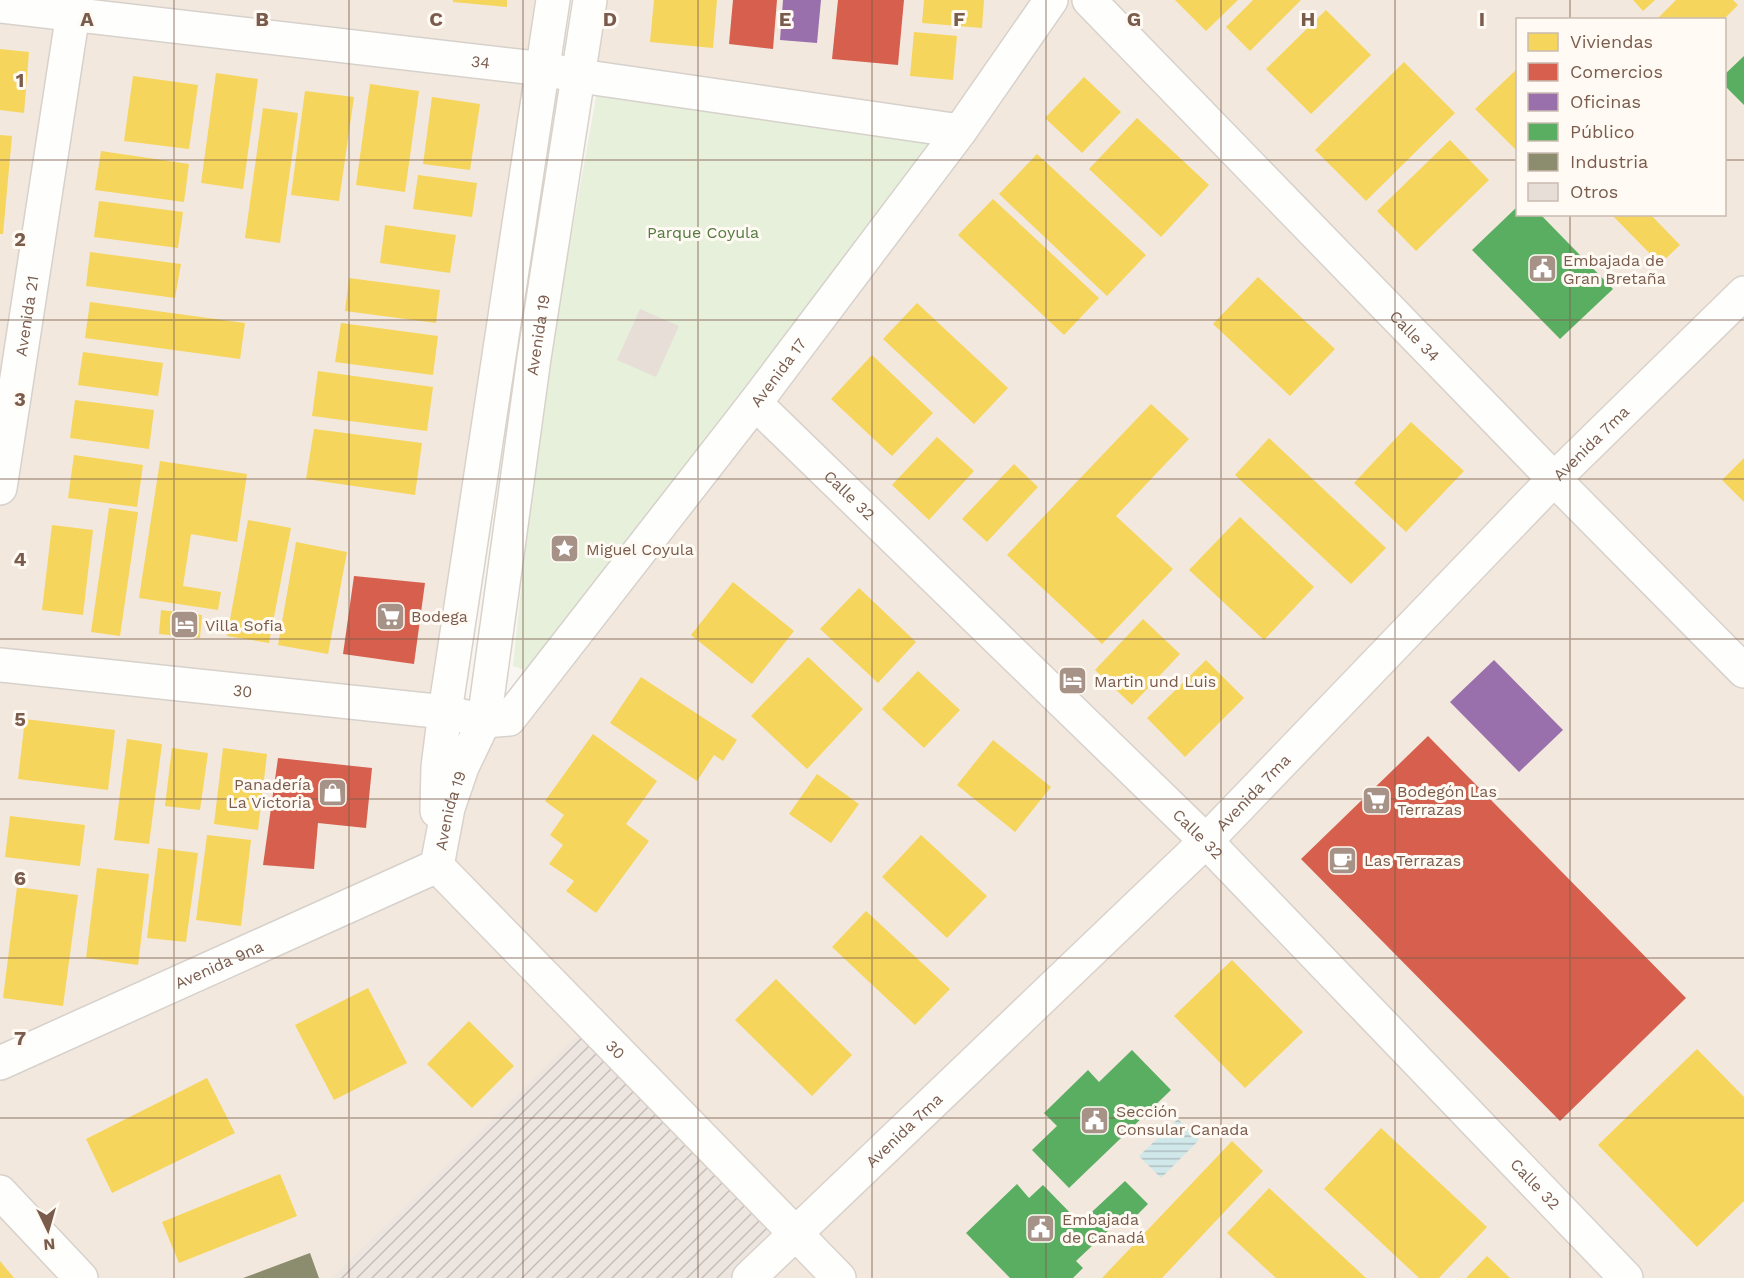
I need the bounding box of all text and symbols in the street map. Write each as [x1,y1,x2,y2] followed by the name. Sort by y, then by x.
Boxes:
[80,7,94,31] text: A
[255,7,269,31] text: B
[429,7,443,31] text: C
[603,7,617,31] text: D
[779,7,791,31] text: E
[953,7,965,31] text: F
[1127,7,1141,31] text: G
[1301,7,1315,31] text: H
[1479,7,1485,31] text: I
[1516,18,1726,216] legend
[1570,31,1653,52] text: Viviendas
[470,51,492,72] street label: 34
[1570,61,1663,82] text: Comercios
[16,68,24,92] text: 1
[1570,91,1641,112] text: Oficinas
[1570,121,1635,142] text: Público
[1570,151,1648,172] text: Industria
[1570,181,1618,202] text: Otros
[647,223,759,242] park label: Parque Coyula
[14,227,26,251] text: 2
[1563,251,1666,288] place label: Embajada de Gran Bretaña
[1526,253,1558,285] public building icon: Embajada de Gran Bretaña
[11,274,42,358] street label: Avenida 21
[522,293,553,377] street label: Avenida 19
[1386,306,1444,365] street label: Calle 34
[746,334,810,410] street label: Avenida 17
[14,387,26,411] text: 3
[1549,402,1633,484] street label: Avenida 7ma
[820,466,879,524] street label: Calle 32
[549,533,581,565] place icon: Miguel Coyula
[586,540,694,559] place label: Miguel Coyula
[14,547,27,571] text: 4
[374,600,406,632] supermarket icon: Bodega
[411,607,468,626] place label: Bodega
[168,609,200,641] hotel icon: Villa Sofia
[205,616,283,635] place label: Villa Sofia
[1057,665,1089,697] hotel icon: Martin und Luis
[1094,672,1216,691] place label: Martin und Luis
[232,680,253,701] street label: 30
[14,707,26,731] text: 5
[1212,750,1294,834] street label: Avenida 7ma
[431,768,470,852] street label: Avenida 19
[228,775,311,812] place label: Panadería La Victoria
[316,777,348,809] shop icon: Panadería La Victoria
[1397,782,1497,819] place label: Bodegón Las Terrazas
[1360,784,1392,816] supermarket icon: Bodegón Las Terrazas
[1169,805,1227,863] street label: Calle 32
[1327,844,1359,876] cafe icon: Las Terrazas
[1364,851,1461,870] place label: Las Terrazas
[14,866,26,890] text: 6
[172,936,266,993] street label: Avenida 9na
[14,1026,26,1050] text: 7
[602,1036,629,1063] street label: 30
[861,1089,946,1171] street label: Avenida 7ma
[1116,1102,1248,1139] place label: Sección Consular Canada
[1079,1104,1111,1136] public building icon: Sección Consular Canada
[1507,1154,1564,1213] street label: Calle 32
[18,1200,78,1260] north arrow
[1062,1210,1145,1247] place label: Embajada de Canadá
[1025,1212,1057,1244] public building icon: Embajada de Canadá
[43,1234,56,1254] text: N

